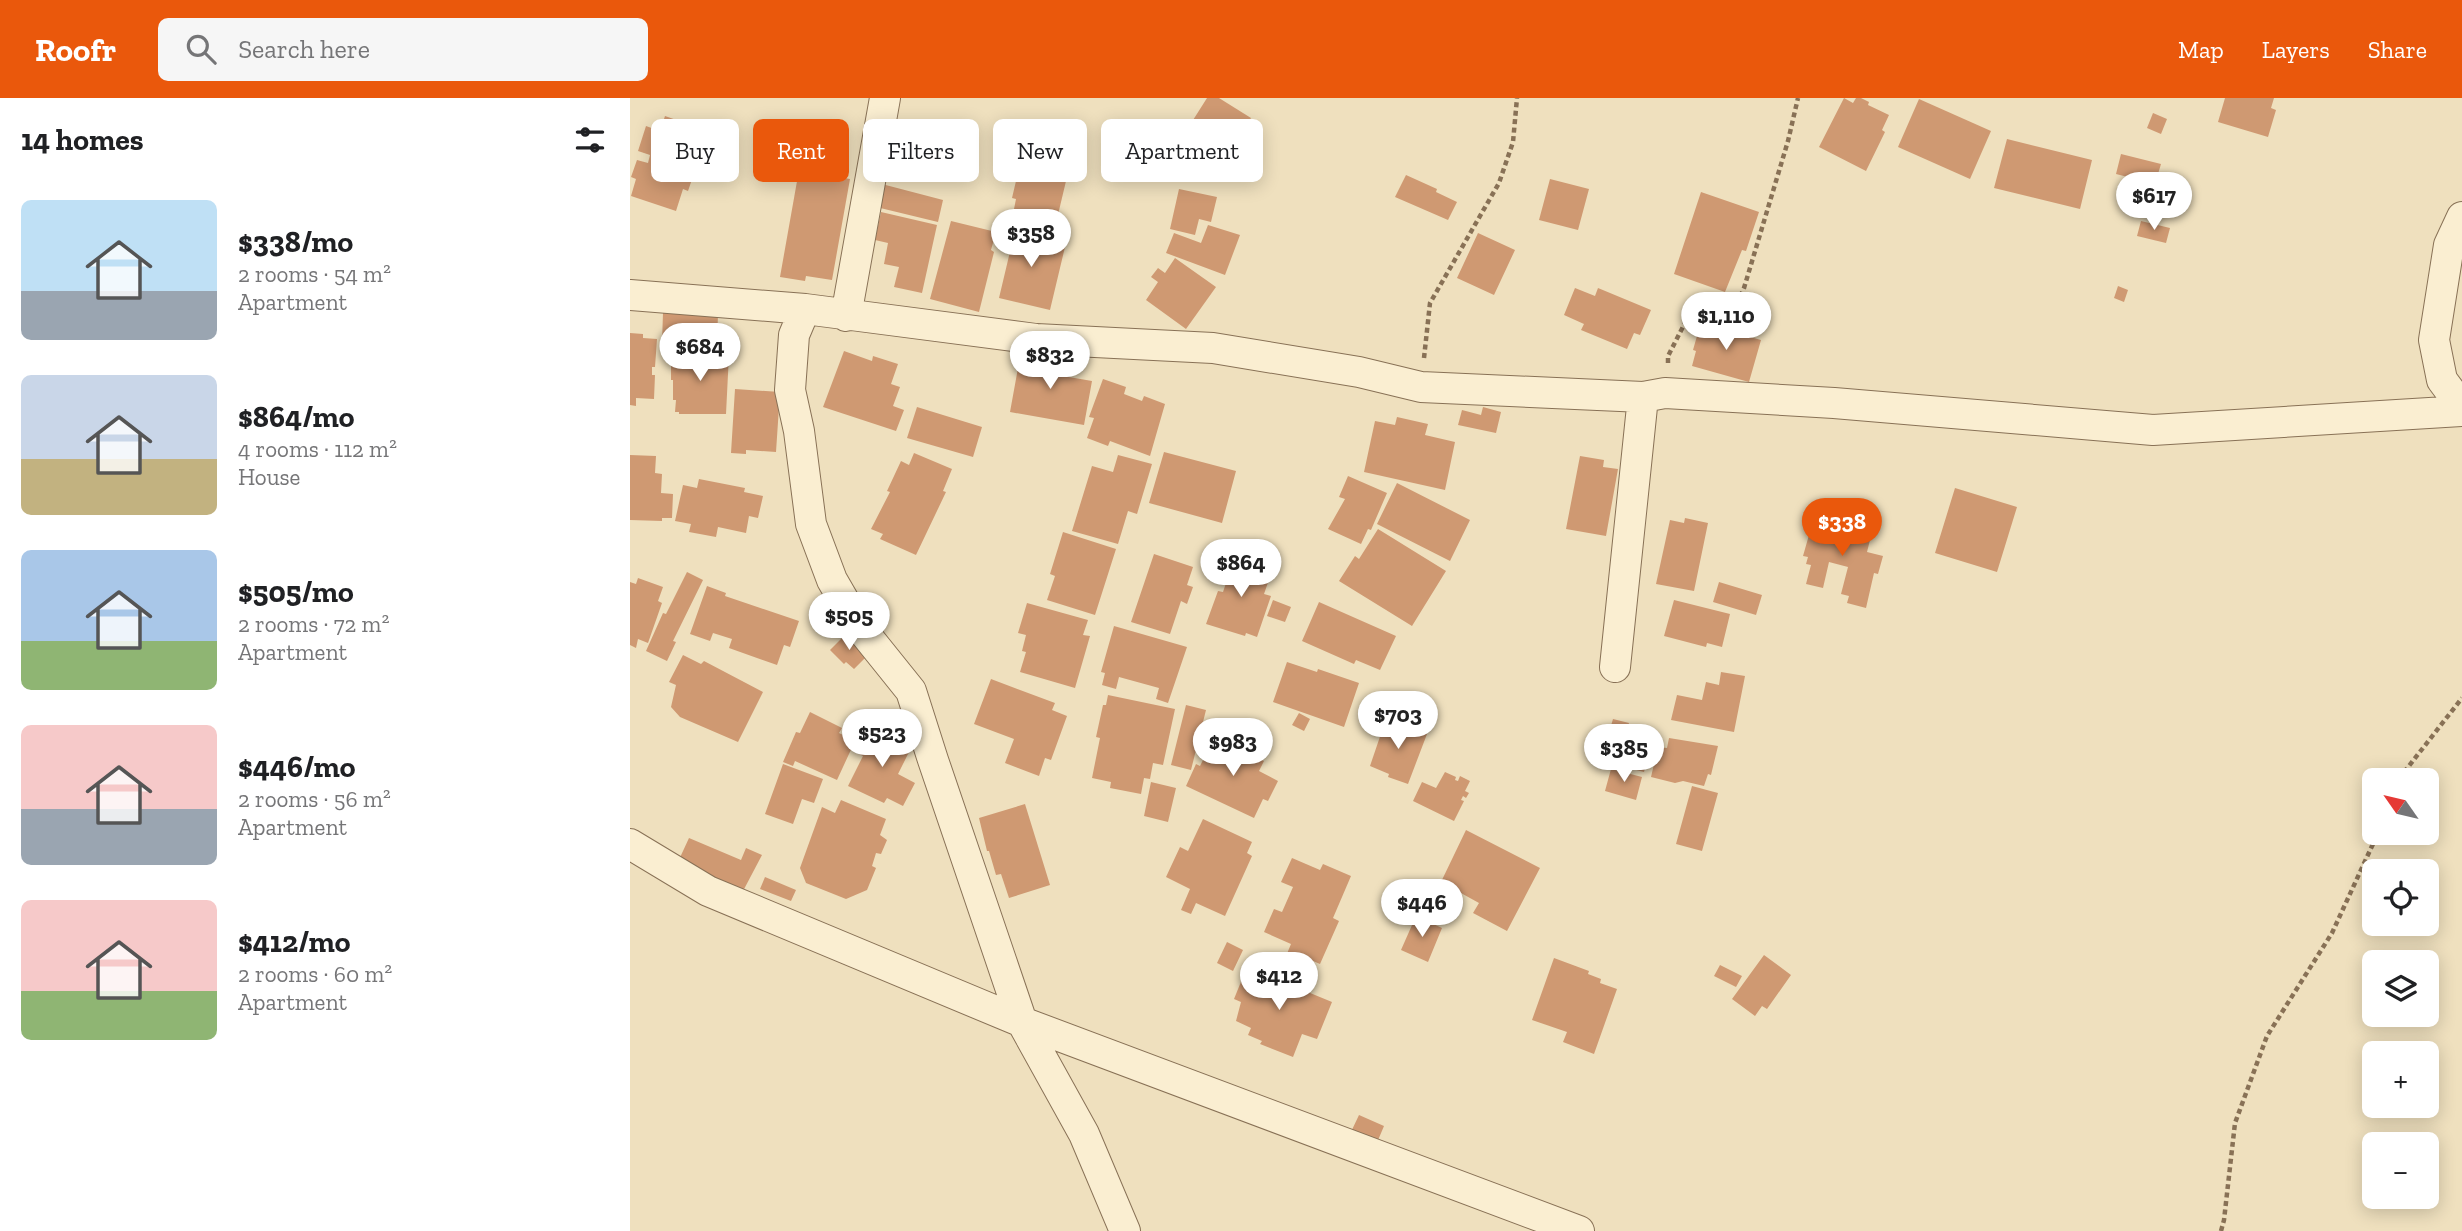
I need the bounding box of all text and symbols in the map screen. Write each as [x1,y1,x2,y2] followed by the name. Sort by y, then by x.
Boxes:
[158,18,648,81] search box
[35,30,116,69] text: Roofr
[182,30,220,68] icon: search
[238,33,370,65] text: Search here
[2178,35,2224,64] text: Map
[2262,35,2330,64] text: Layers
[2368,35,2427,64] text: Share
[651,119,739,182] chip: Buy
[753,119,849,182] chip: Rent
[863,119,979,182] chip: Filters
[993,119,1087,182] chip: New
[1101,119,1263,182] chip: Apartment
[571,121,609,159] icon: filters
[21,122,144,158] text: 14 homes
[2113,172,2195,232] pin: $617
[2132,181,2176,209] text: $617
[990,209,1072,269] pin: $358
[1007,218,1055,246] text: $358
[238,224,353,260] text: $338/mo
[77,228,161,312] icon: home
[238,260,391,288] text: 2 rooms · 54 m²
[238,288,347,316] text: Apartment
[1669,292,1783,352] pin: $1,110
[1697,301,1755,329] text: $1,110
[659,324,741,383] pin: $684
[1009,331,1091,391] pin: $832
[675,332,725,360] text: $684
[1026,340,1074,368] text: $832
[238,399,355,435] text: $864/mo
[77,403,161,487] icon: home
[238,435,397,463] text: 4 rooms · 112 m²
[238,463,300,491] text: House
[1801,498,1883,558] pin: $338
[1818,507,1866,535] text: $338
[1200,540,1282,599] pin: $864
[1216,548,1266,576] text: $864
[238,574,354,610] text: $505/mo
[77,578,161,662] icon: home
[808,592,890,652] pin: $505
[825,601,873,629] text: $505
[238,610,389,638] text: 2 rooms · 72 m²
[238,638,347,666] text: Apartment
[1357,692,1439,751] pin: $703
[1374,700,1422,728] text: $703
[841,710,923,769] pin: $523
[858,718,906,746] text: $523
[1192,718,1274,778] pin: $983
[1583,724,1665,784] pin: $385
[1209,727,1257,755] text: $983
[1600,733,1648,761] text: $385
[238,749,355,785] text: $446/mo
[77,753,161,837] icon: home
[2362,768,2440,845] north arrow
[2362,768,2439,1209] map controls
[238,785,391,813] text: 2 rooms · 56 m²
[238,813,347,841] text: Apartment
[2362,859,2439,936] button: locate
[1381,880,1463,939] pin: $446
[1397,888,1447,916] text: $446
[238,924,350,960] text: $412/mo
[77,928,161,1012] icon: home
[2362,950,2439,1027] button: layers
[1238,953,1320,1012] pin: $412
[238,960,392,988] text: 2 rooms · 60 m²
[1256,961,1302,989] text: $412
[238,988,347,1016] text: Apartment
[2362,1041,2439,1118] button: +
[2362,1132,2439,1209] button: −

